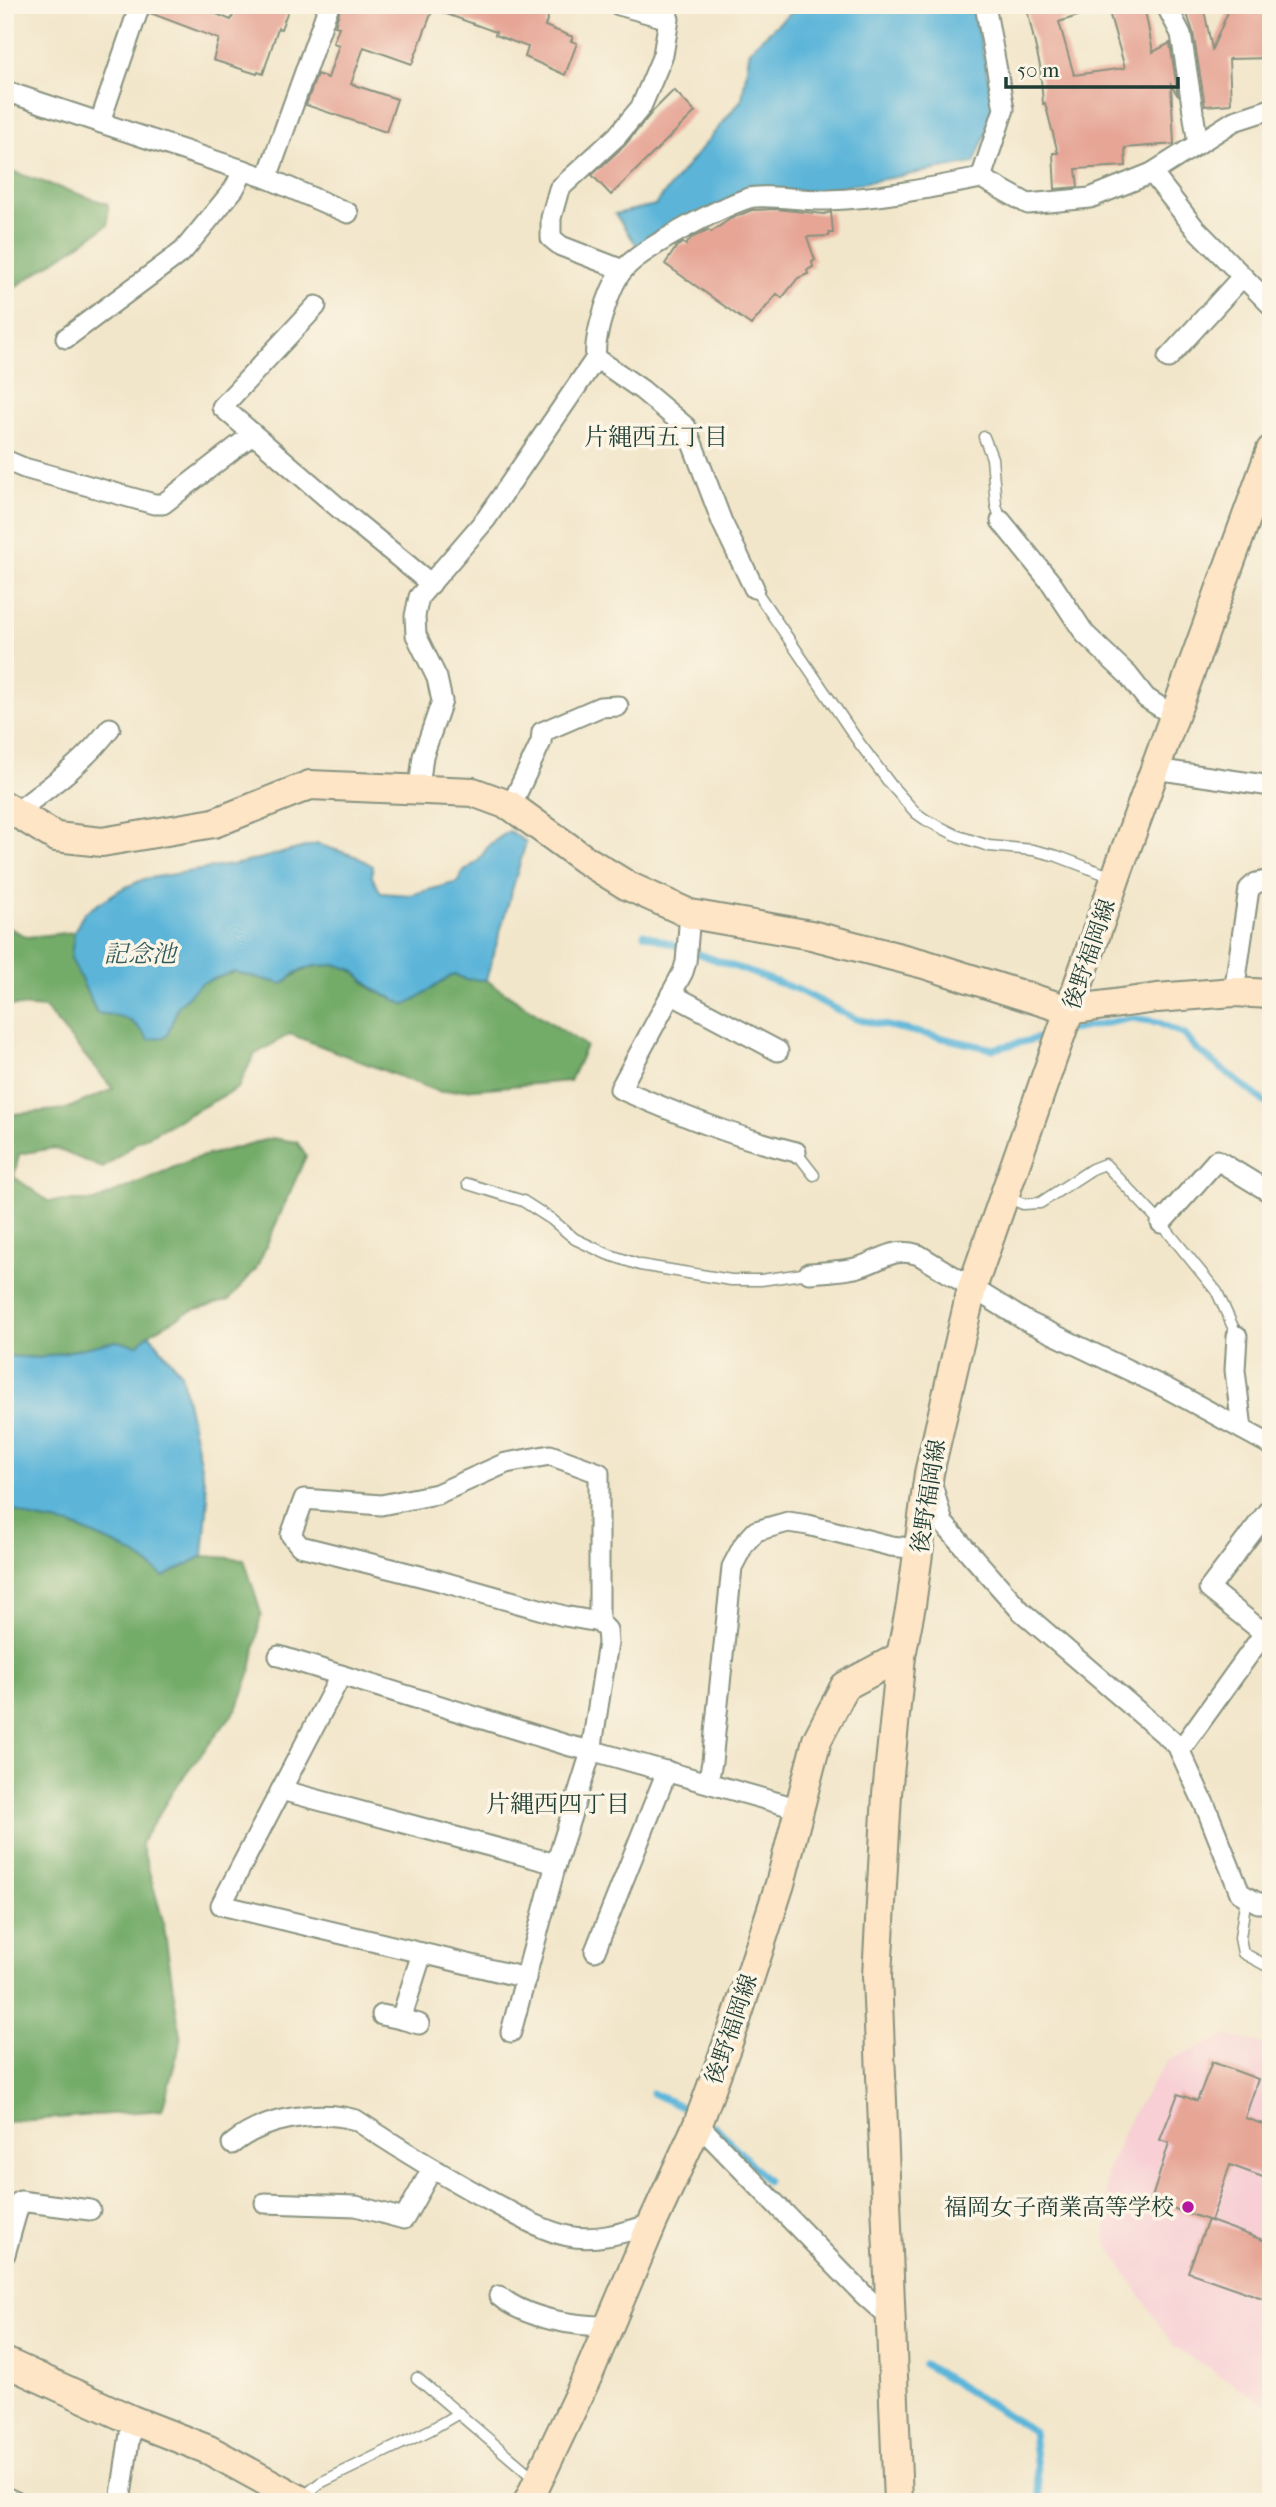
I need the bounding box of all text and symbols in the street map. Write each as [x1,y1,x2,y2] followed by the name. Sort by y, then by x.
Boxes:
[1006,46,1178,90] scale bar
[1017,58,1060,82] text: 50 m
[584,423,728,451] district label: 片縄西五丁目
[1058,895,1121,1013] street label: 後野福岡線
[104,940,179,968] water label: 記念池
[906,1437,951,1555] street label: 後野福岡線
[486,1790,630,1818] district label: 片縄西四丁目
[700,1970,763,2088] street label: 後野福岡線
[944,2194,1174,2221] place label: 福岡女子商業高等学校
[1180,2199,1196,2215] marker: 福岡女子商業高等学校

